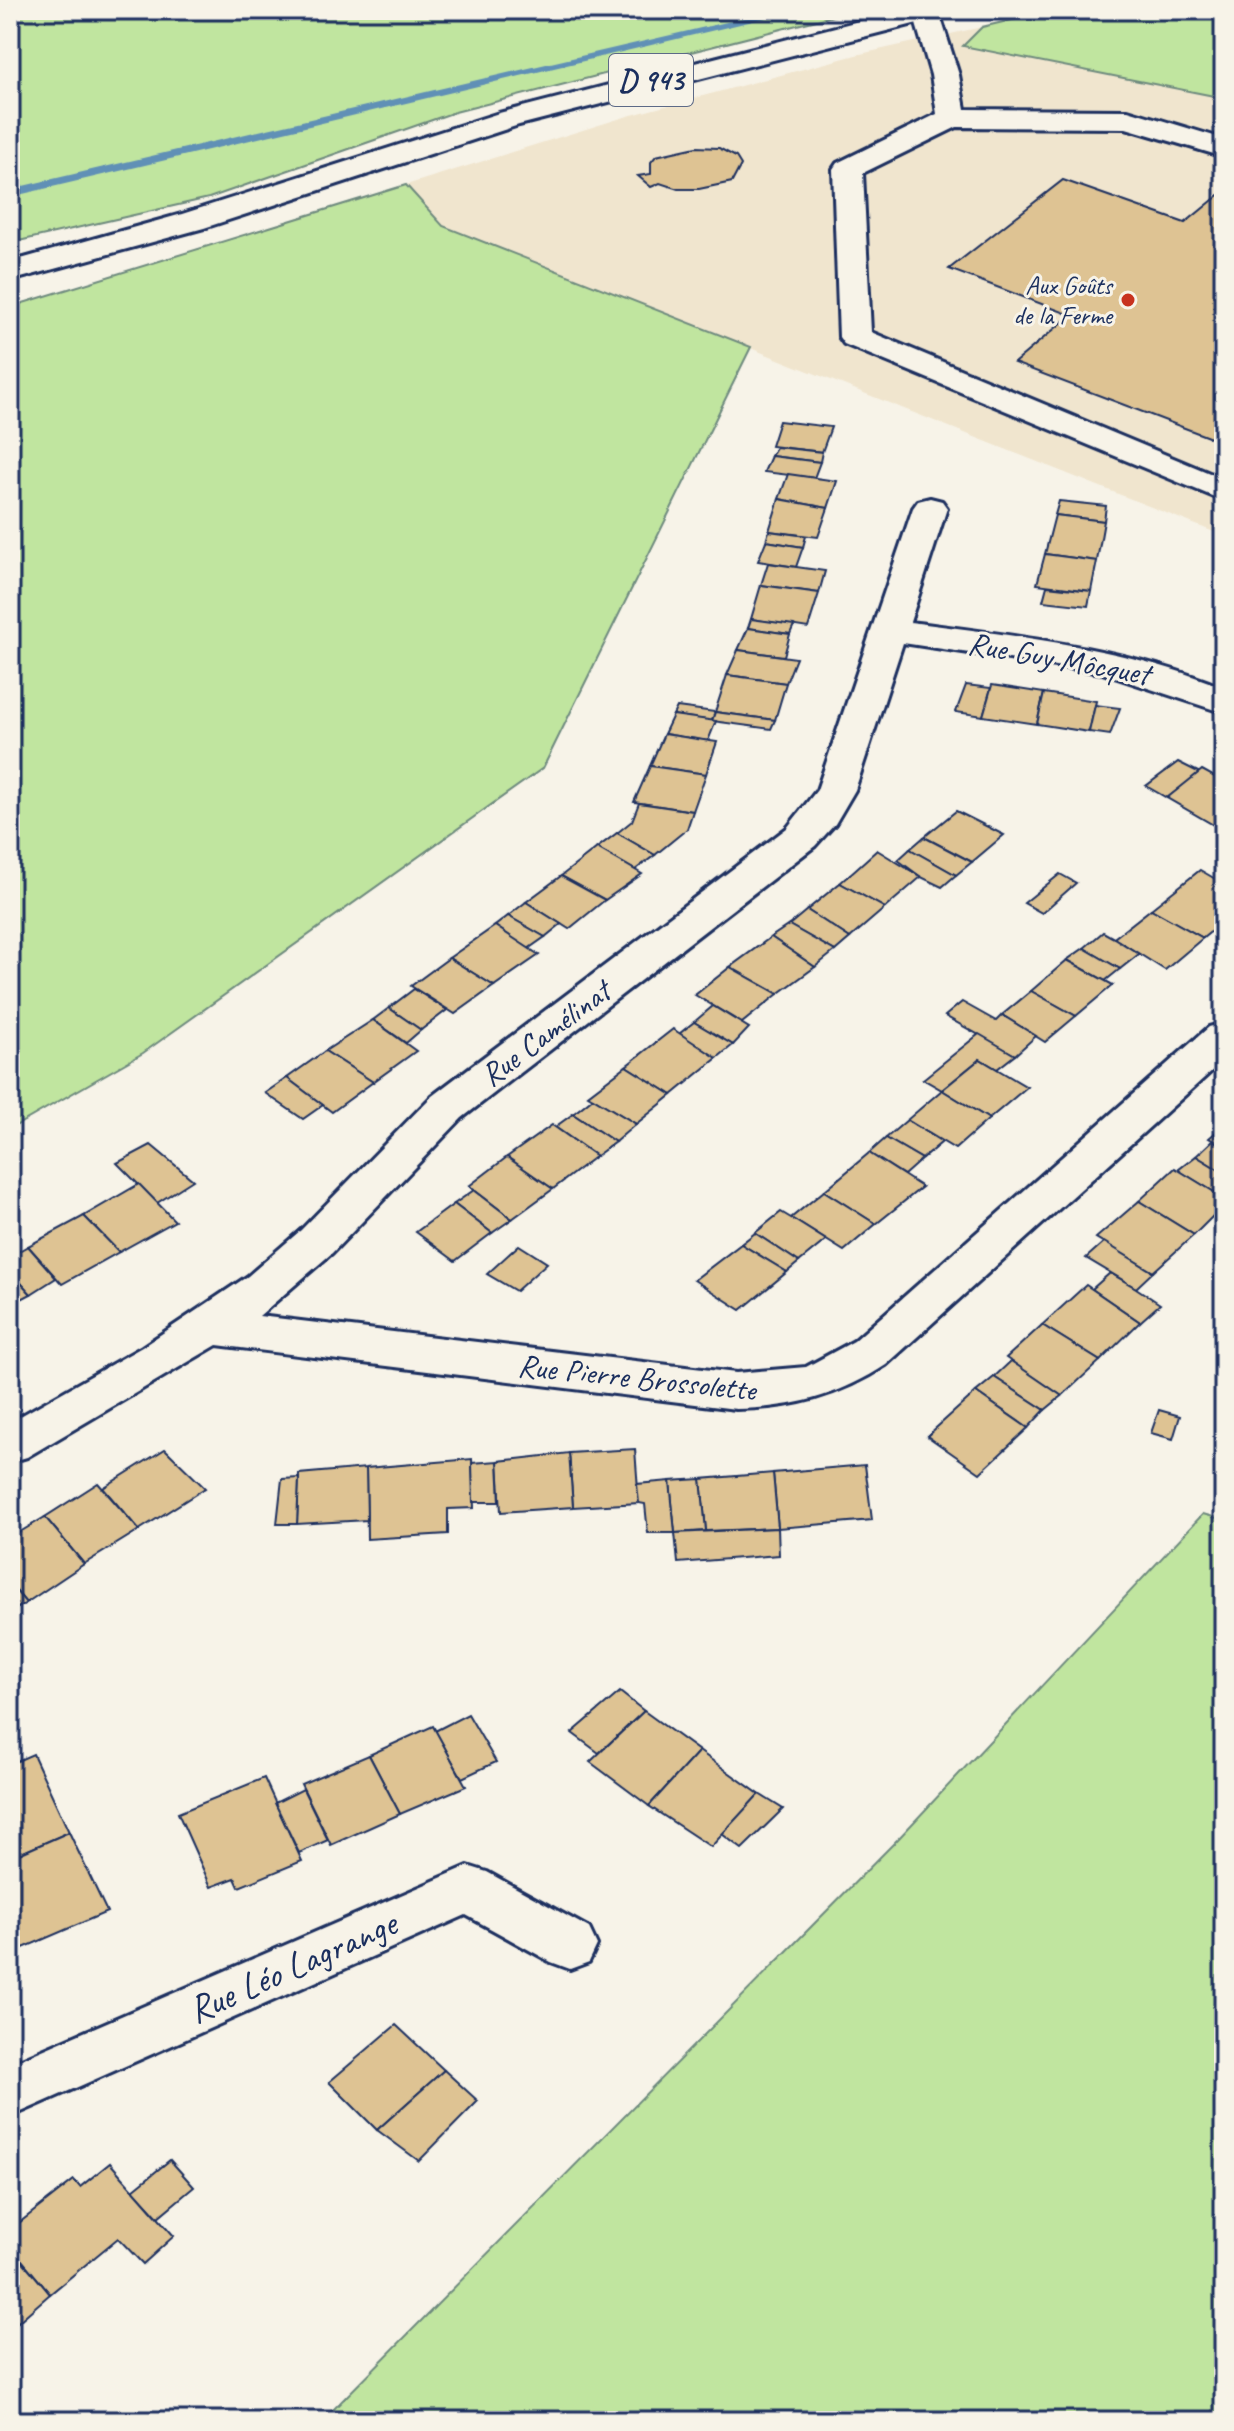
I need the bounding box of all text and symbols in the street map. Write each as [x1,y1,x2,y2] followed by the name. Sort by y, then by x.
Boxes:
[609,54,693,106] road number: D 943
[1013,269,1115,332] place label: Aux Goûts de la Ferme
[1119,291,1137,309] marker: Aux Goûts de la Ferme
[965,622,1157,695] street label: Rue Guy Môcquet
[472,969,622,1096] street label: Rue Camélinat
[516,1345,760,1411] street label: Rue Pierre Brossolette
[181,1899,406,2033] street label: Rue Léo Lagrange

